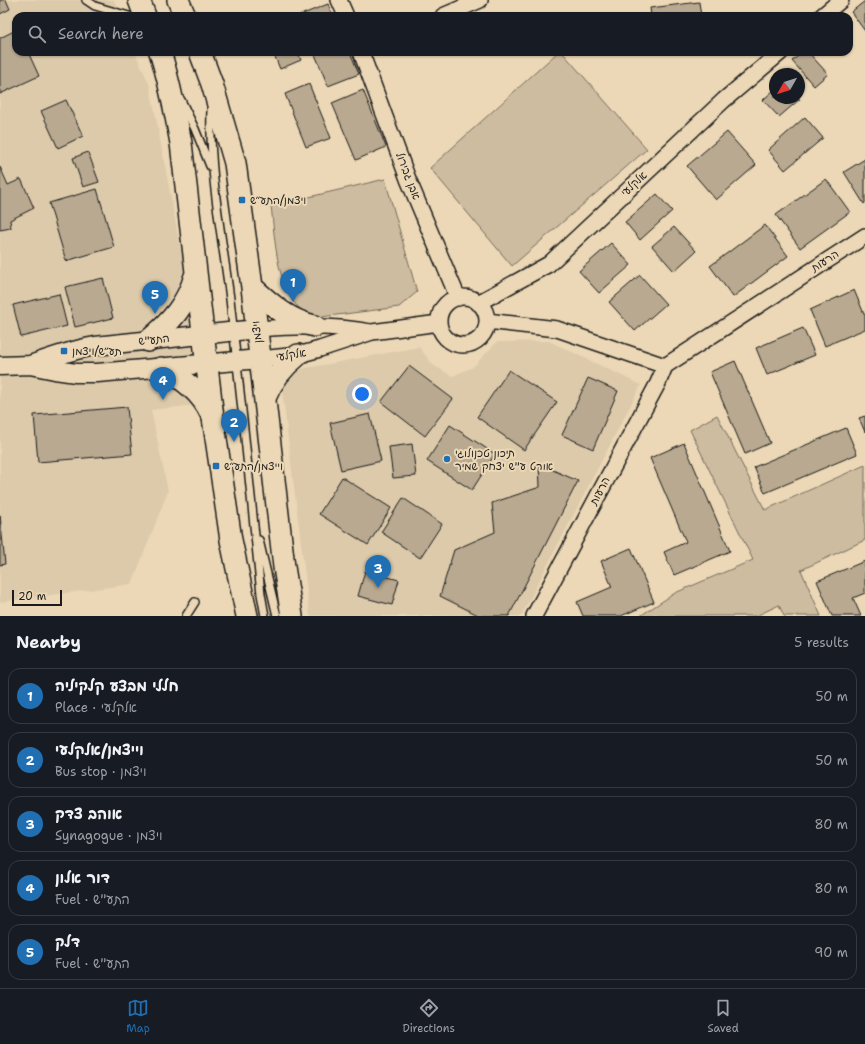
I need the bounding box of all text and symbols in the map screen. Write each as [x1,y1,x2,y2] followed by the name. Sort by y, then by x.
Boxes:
[12,12,853,56] search box
[26,23,48,45] icon: search
[58,24,144,44] text: Search here
[769,68,805,104] north arrow
[392,150,424,202] street label: אבן גבירול
[618,168,650,200] street label: אלקלעי
[250,193,306,208] place label: ויצמן/התע״ש
[237,195,247,205] marker: ויצמן/התע״ש
[807,247,842,276] street label: הרעות
[280,269,306,302] pin: 1
[142,281,168,314] pin: 5
[248,320,266,344] street label: ויצמן
[138,331,170,349] street label: התע"ש
[72,344,122,359] place label: תע״ש/ויצמן
[275,345,307,365] street label: אלקלעי
[59,346,69,356] marker: תע״ש/ויצמן
[150,367,176,400] pin: 4
[352,384,372,404] your location
[221,409,247,442] pin: 2
[455,446,553,474] place label: תיכון טכנולוגי אורט ע"ש יצחק שמיר
[442,454,452,464] marker: תיכון טכנולוגי אורט ע"ש יצחק שמיר
[224,459,283,474] place label: וייצמן/התע״ש
[211,461,221,471] marker: וייצמן/התע״ש
[586,474,614,509] street label: הרעות
[365,555,391,588] pin: 3
[12,588,62,607] scale bar
[18,589,46,604] text: 20 m
[16,631,81,653] text: Nearby
[794,634,849,651] text: 5 results
[55,676,179,696] text: חללי מבצע קלקיליה
[27,688,33,705] text: 1
[815,688,848,705] text: 50 m
[55,699,137,716] text: Place · אלקלעי
[55,740,144,760] text: וייצמן/אלקלעי
[25,752,35,769] text: 2
[815,752,848,769] text: 50 m
[55,763,147,780] text: Bus stop · ויצמן
[55,804,122,824] text: אוהב צדק
[25,816,35,833] text: 3
[814,816,848,833] text: 80 m
[55,827,163,844] text: Synagogue · ויצמן
[55,868,110,888] text: דור אלון
[25,880,35,897] text: 4
[814,880,848,897] text: 80 m
[55,891,130,908] text: Fuel · התע"ש
[55,932,80,952] text: דלק
[26,944,34,961] text: 5
[814,944,848,961] text: 90 m
[55,955,130,972] text: Fuel · התע"ש
[126,997,150,1036] tab: Map
[402,997,455,1036] tab: Directions
[707,997,739,1036] tab: Saved

